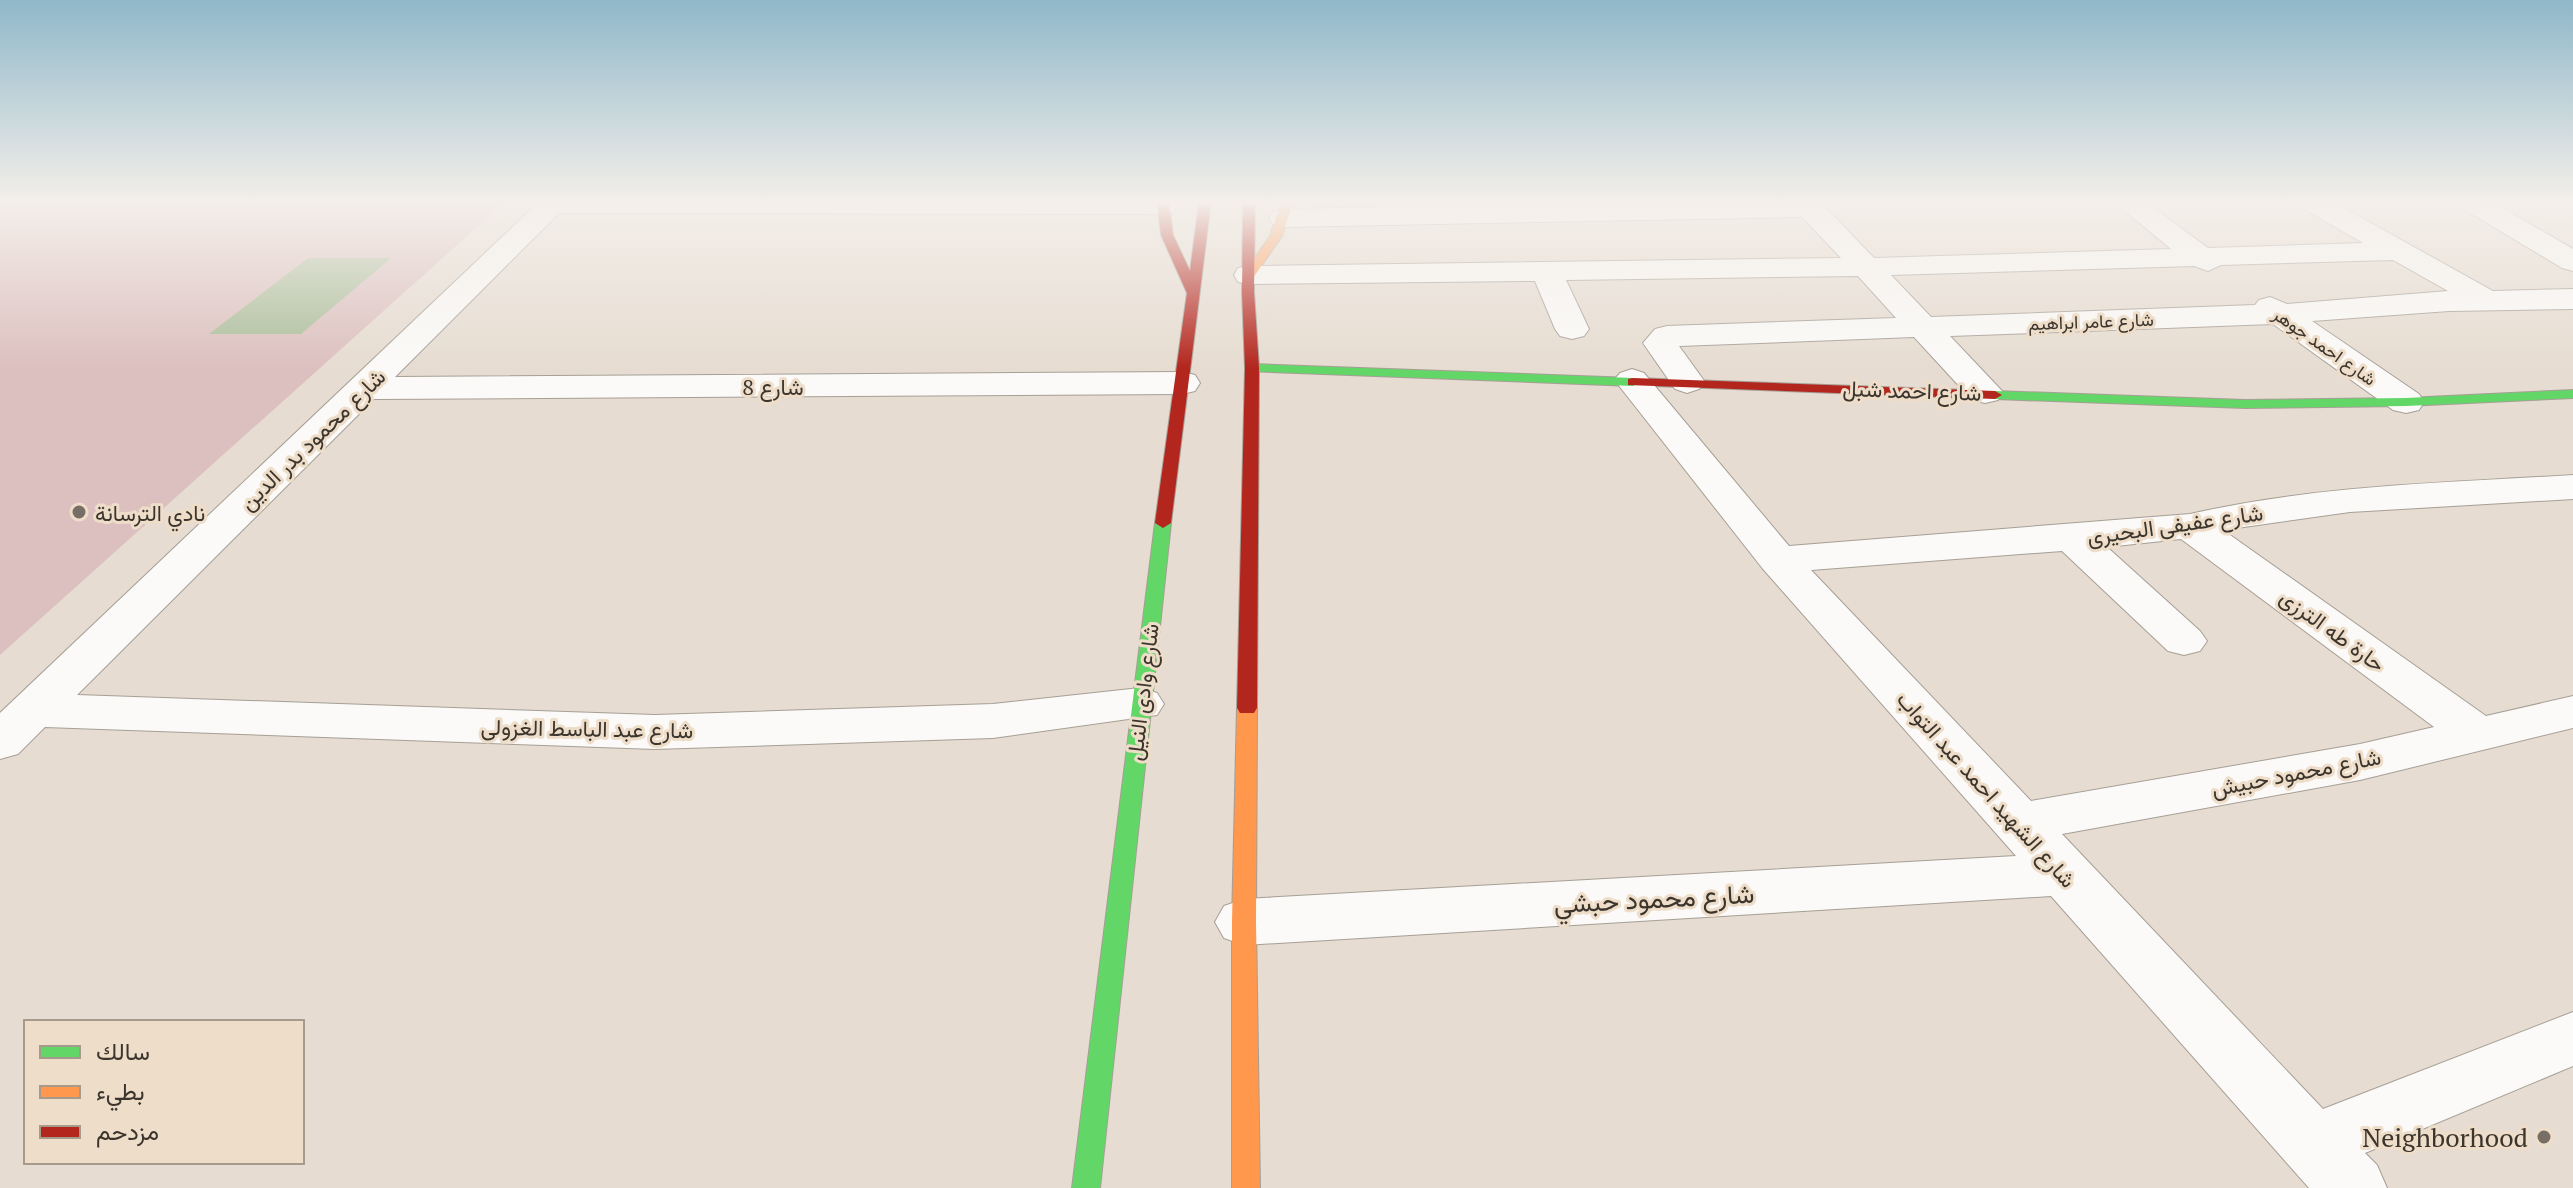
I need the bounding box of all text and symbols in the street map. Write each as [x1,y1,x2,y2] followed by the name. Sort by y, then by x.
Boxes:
[2267,301,2381,391] street label: شارع احمد جوهر
[2028,307,2154,336] street label: شارع عامر ابراهيم
[233,362,392,517] street label: شارع محمود بدر الدين
[742,372,804,402] street label: شارع 8
[1842,373,1982,408] street label: شارع احمد شبل
[2085,497,2265,552] street label: شارع عفيفى البحيرى
[95,498,205,532] place label: نادي الترسانة
[70,503,88,521] marker: نادي الترسانة
[2275,582,2391,678] street label: حارة طه الترزى
[1119,622,1166,762] street label: شارع وادى النيل
[1890,685,2083,894] street label: شارع الشهيد احمد عبد التواب
[480,712,694,745] street label: شارع عبد الباسط الغزولى
[2209,741,2383,804] street label: شارع محمود حبيش
[1553,876,1755,925] street label: شارع محمود حبشي
[24,1020,304,1164] legend
[96,1035,150,1067] text: سالك
[96,1075,145,1111] text: بطيء
[96,1115,159,1148] text: مزدحم
[2362,1120,2528,1154] place label: Neighborhood
[2535,1128,2553,1146] marker: Neighborhood

